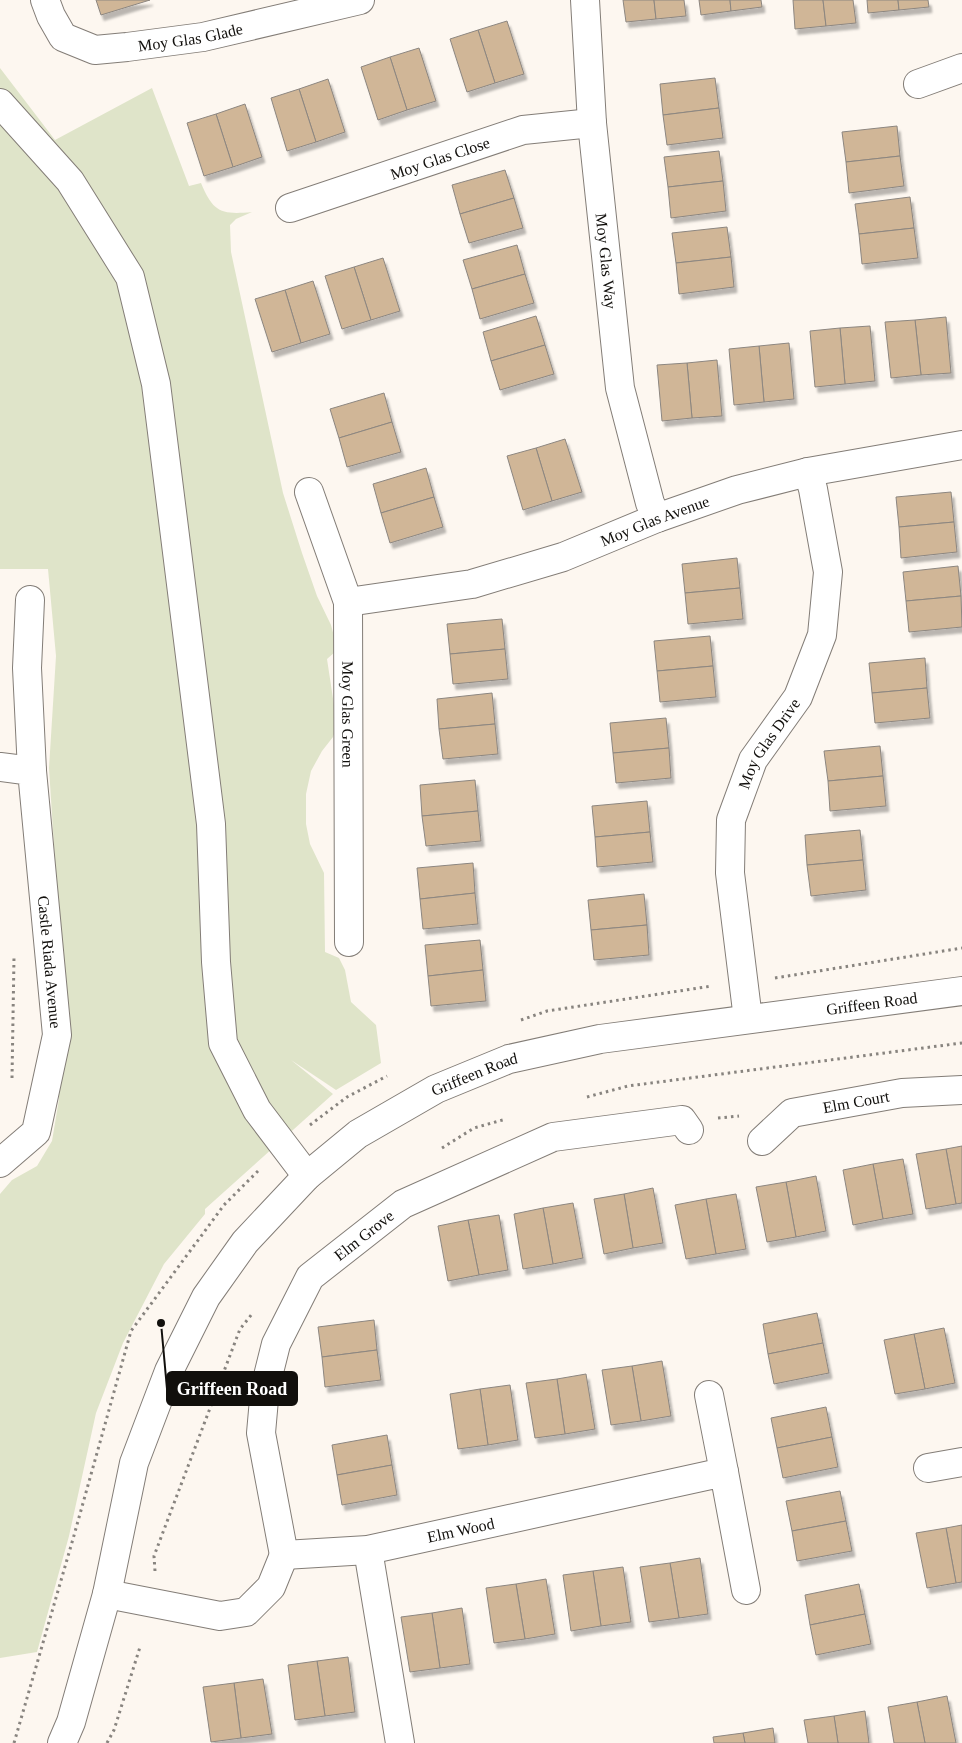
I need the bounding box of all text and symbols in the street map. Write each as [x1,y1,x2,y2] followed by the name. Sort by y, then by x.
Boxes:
[137,19,244,54] street label: Moy Glas Glade
[388,133,492,182] street label: Moy Glas Close
[593,212,620,310] street label: Moy Glas Way
[598,492,711,549] street label: Moy Glas Avenue
[339,661,357,768] street label: Moy Glas Green
[735,695,803,791] street label: Moy Glas Drive
[35,895,65,1029] street label: Castle Riada Avenue
[825,989,918,1017] street label: Griffeen Road
[428,1049,519,1099] street label: Griffeen Road
[821,1087,891,1116] street label: Elm Court
[331,1206,397,1263] street label: Elm Grove
[167,1372,297,1405] callout: Griffeen Road
[177,1379,287,1399] text: Griffeen Road
[426,1514,496,1545] street label: Elm Wood

